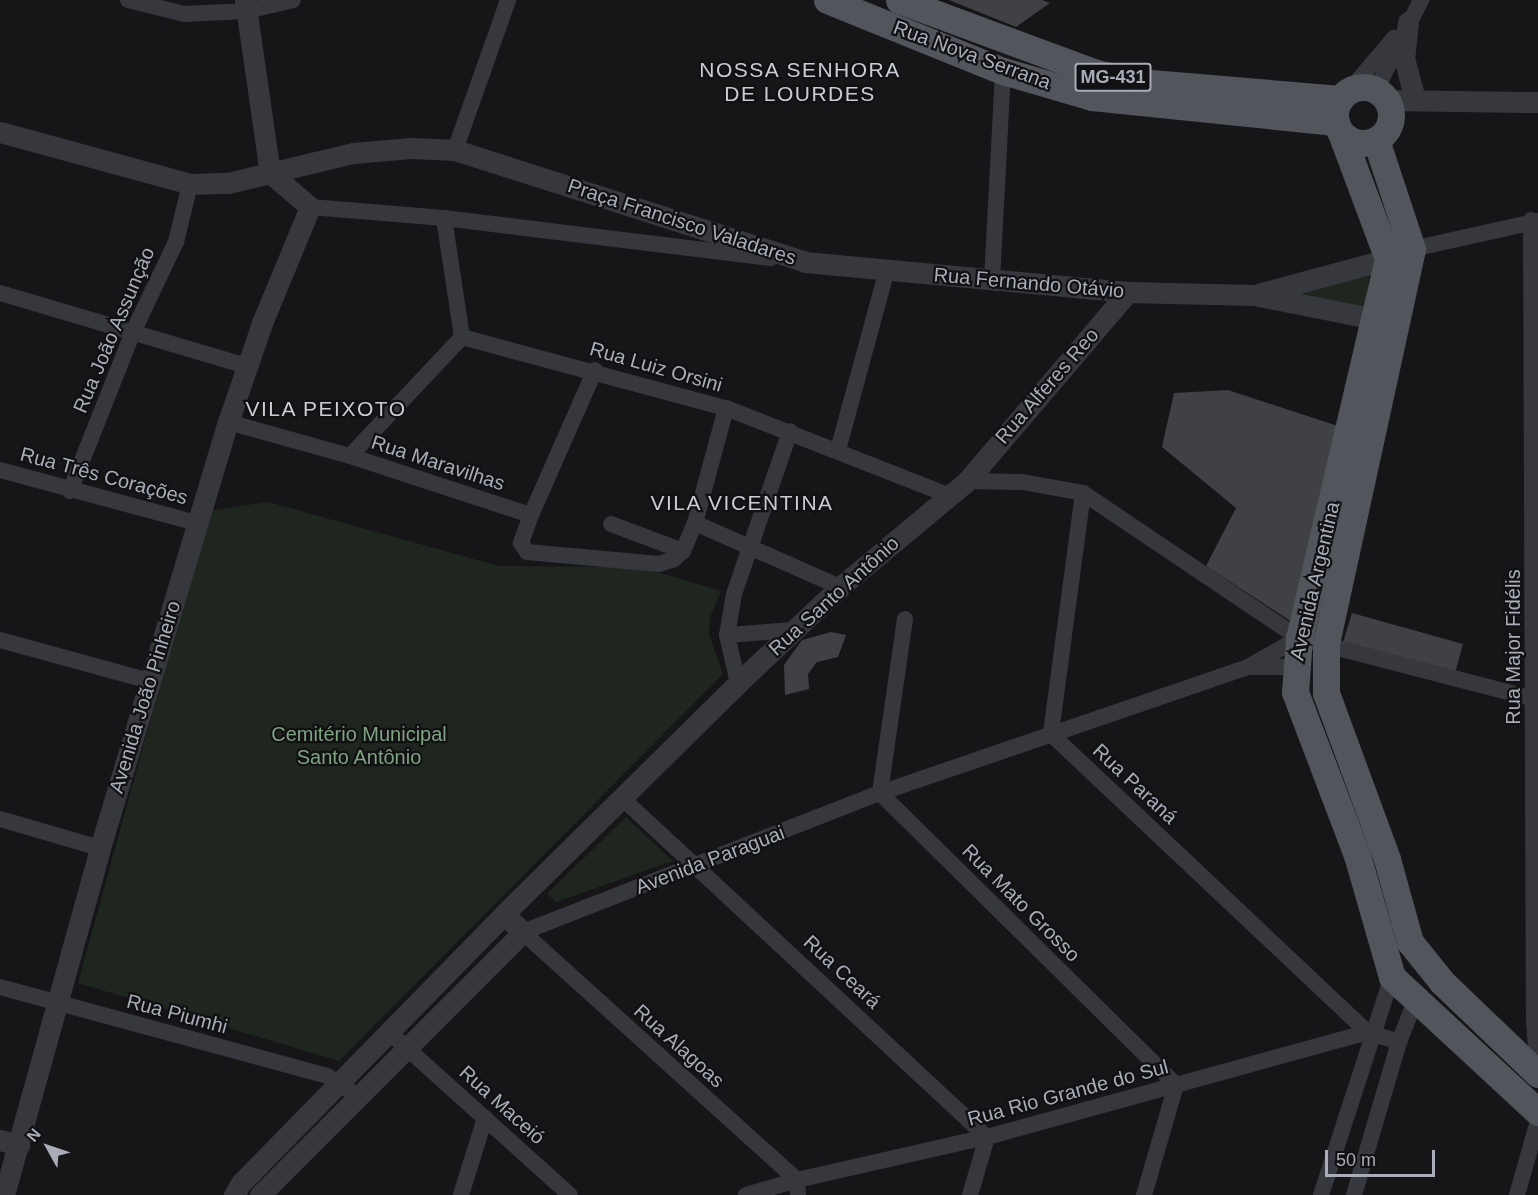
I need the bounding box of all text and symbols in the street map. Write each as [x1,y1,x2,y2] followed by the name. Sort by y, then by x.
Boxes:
[890,15,1054,95] street label: Rua Nova Serrana
[699,57,901,107] district label: NOSSA SENHORA DE LOURDES
[1074,62,1152,92] road number: MG-431
[565,174,799,270] street label: Praça Francisco Valadares
[68,243,160,417] street label: Rua João Assunção
[933,263,1125,303] street label: Rua Fernando Otávio
[990,323,1104,449] street label: Rua Alferes Reo
[587,337,725,397] street label: Rua Luiz Orsini
[245,396,407,422] district label: VILA PEIXOTO
[368,430,508,496] street label: Rua Maravilhas
[18,442,190,510] street label: Rua Três Corações
[650,490,834,516] district label: VILA VICENTINA
[1285,499,1345,663] street label: Avenida Argentina
[764,531,904,661] street label: Rua Santo Antônio
[1501,569,1525,725] street label: Rua Major Fidélis
[104,598,186,796] street label: Avenida João Pinheiro
[271,722,447,769] park label: Cemitério Municipal Santo Antônio
[1088,739,1182,829] street label: Rua Paraná
[632,821,788,899] street label: Avenida Paraguai
[957,839,1085,967] street label: Rua Mato Grosso
[798,930,886,1014] street label: Rua Ceará
[124,989,230,1039] street label: Rua Piumhi
[628,999,730,1093] street label: Rua Alagoas
[965,1055,1171,1131] street label: Rua Rio Grande do Sul
[454,1060,550,1150] street label: Rua Maceió
[18,1117,78,1177] north arrow
[24,1125,44,1145] text: N
[1328,1138,1438,1176] scale bar
[1336,1150,1376,1170] text: 50 m

